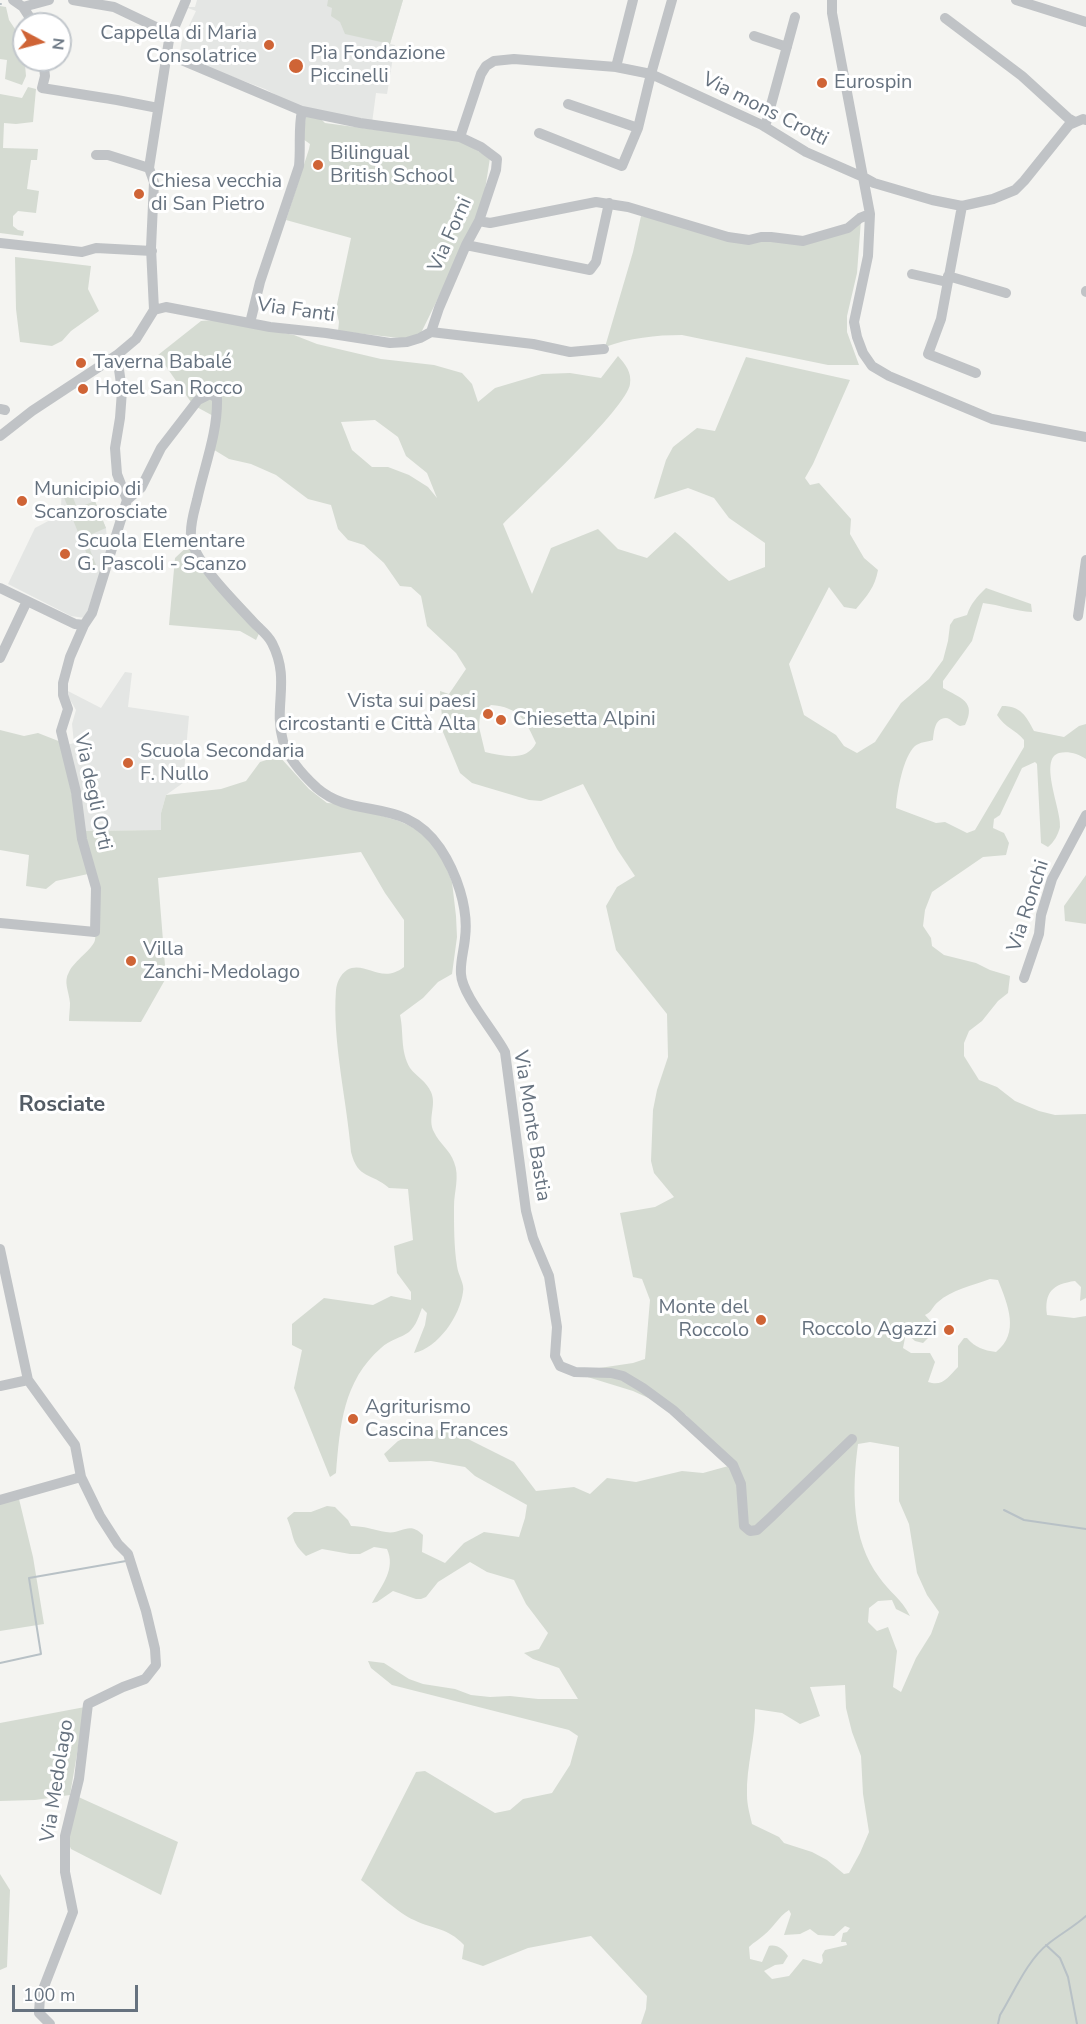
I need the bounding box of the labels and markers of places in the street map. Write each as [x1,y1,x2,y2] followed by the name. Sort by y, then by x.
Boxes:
[100,22,257,69] place label: Cappella di Maria Consolatrice
[262,38,276,52] marker: Cappella di Maria Consolatrice
[310,42,445,89] place label: Pia Fondazione Piccinelli
[287,57,305,75] marker: Pia Fondazione Piccinelli
[834,71,912,95] place label: Eurospin
[815,76,829,90] marker: Eurospin
[330,142,454,189] place label: Bilingual British School
[311,158,325,172] marker: Bilingual British School
[151,170,282,217] place label: Chiesa vecchia di San Pietro
[132,187,146,201] marker: Chiesa vecchia di San Pietro
[93,351,232,375] place label: Taverna Babalé
[74,356,88,370] marker: Taverna Babalé
[95,377,243,401] place label: Hotel San Rocco
[76,382,90,396] marker: Hotel San Rocco
[34,478,167,525] place label: Municipio di Scanzorosciate
[15,494,29,508] marker: Municipio di Scanzorosciate
[77,530,247,577] place label: Scuola Elementare G. Pascoli - Scanzo
[58,547,72,561] marker: Scuola Elementare G. Pascoli - Scanzo
[278,690,476,737] place label: Vista sui paesi circostanti e Città Alta
[481,707,495,721] marker: Vista sui paesi circostanti e Città Alta
[513,708,656,732] place label: Chiesetta Alpini
[494,713,508,727] marker: Chiesetta Alpini
[140,740,305,787] place label: Scuola Secondaria F. Nullo
[121,756,135,770] marker: Scuola Secondaria F. Nullo
[143,938,300,985] place label: Villa Zanchi-Medolago
[124,954,138,968] marker: Villa Zanchi-Medolago
[659,1296,749,1343] place label: Monte del Roccolo
[754,1313,768,1327] marker: Monte del Roccolo
[801,1318,937,1342] place label: Roccolo Agazzi
[942,1323,956,1337] marker: Roccolo Agazzi
[365,1396,508,1443] place label: Agriturismo Cascina Frances
[346,1412,360,1426] marker: Agriturismo Cascina Frances

